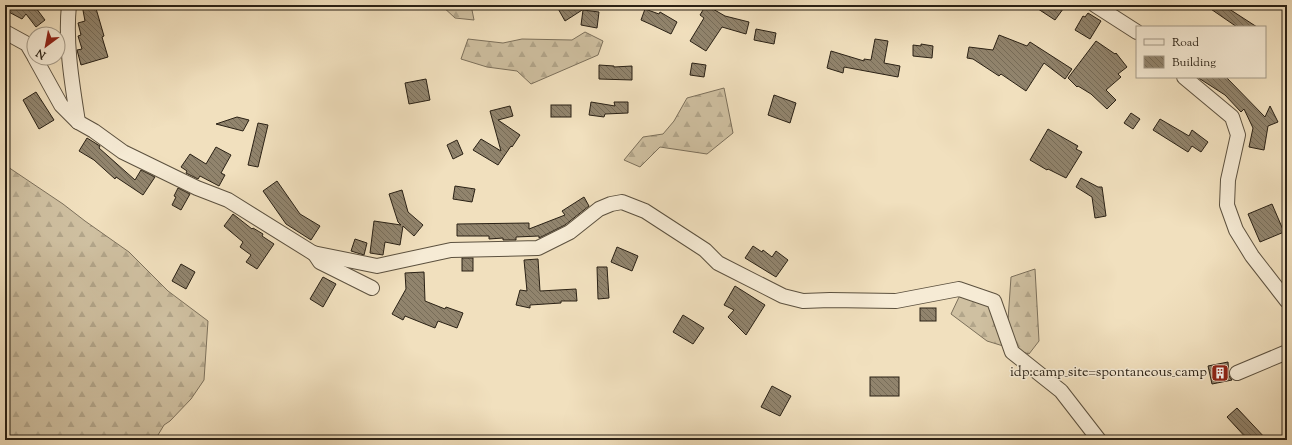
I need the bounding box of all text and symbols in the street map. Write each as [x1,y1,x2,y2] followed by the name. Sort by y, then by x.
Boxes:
[26,26,66,66] north arrow
[1136,26,1266,78] legend
[1172,34,1199,52] text: Road
[33,44,50,63] text: N
[1172,54,1216,72] text: Building
[1010,363,1207,383] place label: idp:camp_site=spontaneous_camp
[1210,363,1230,383] building icon: idp:camp_site=spontaneous_camp

